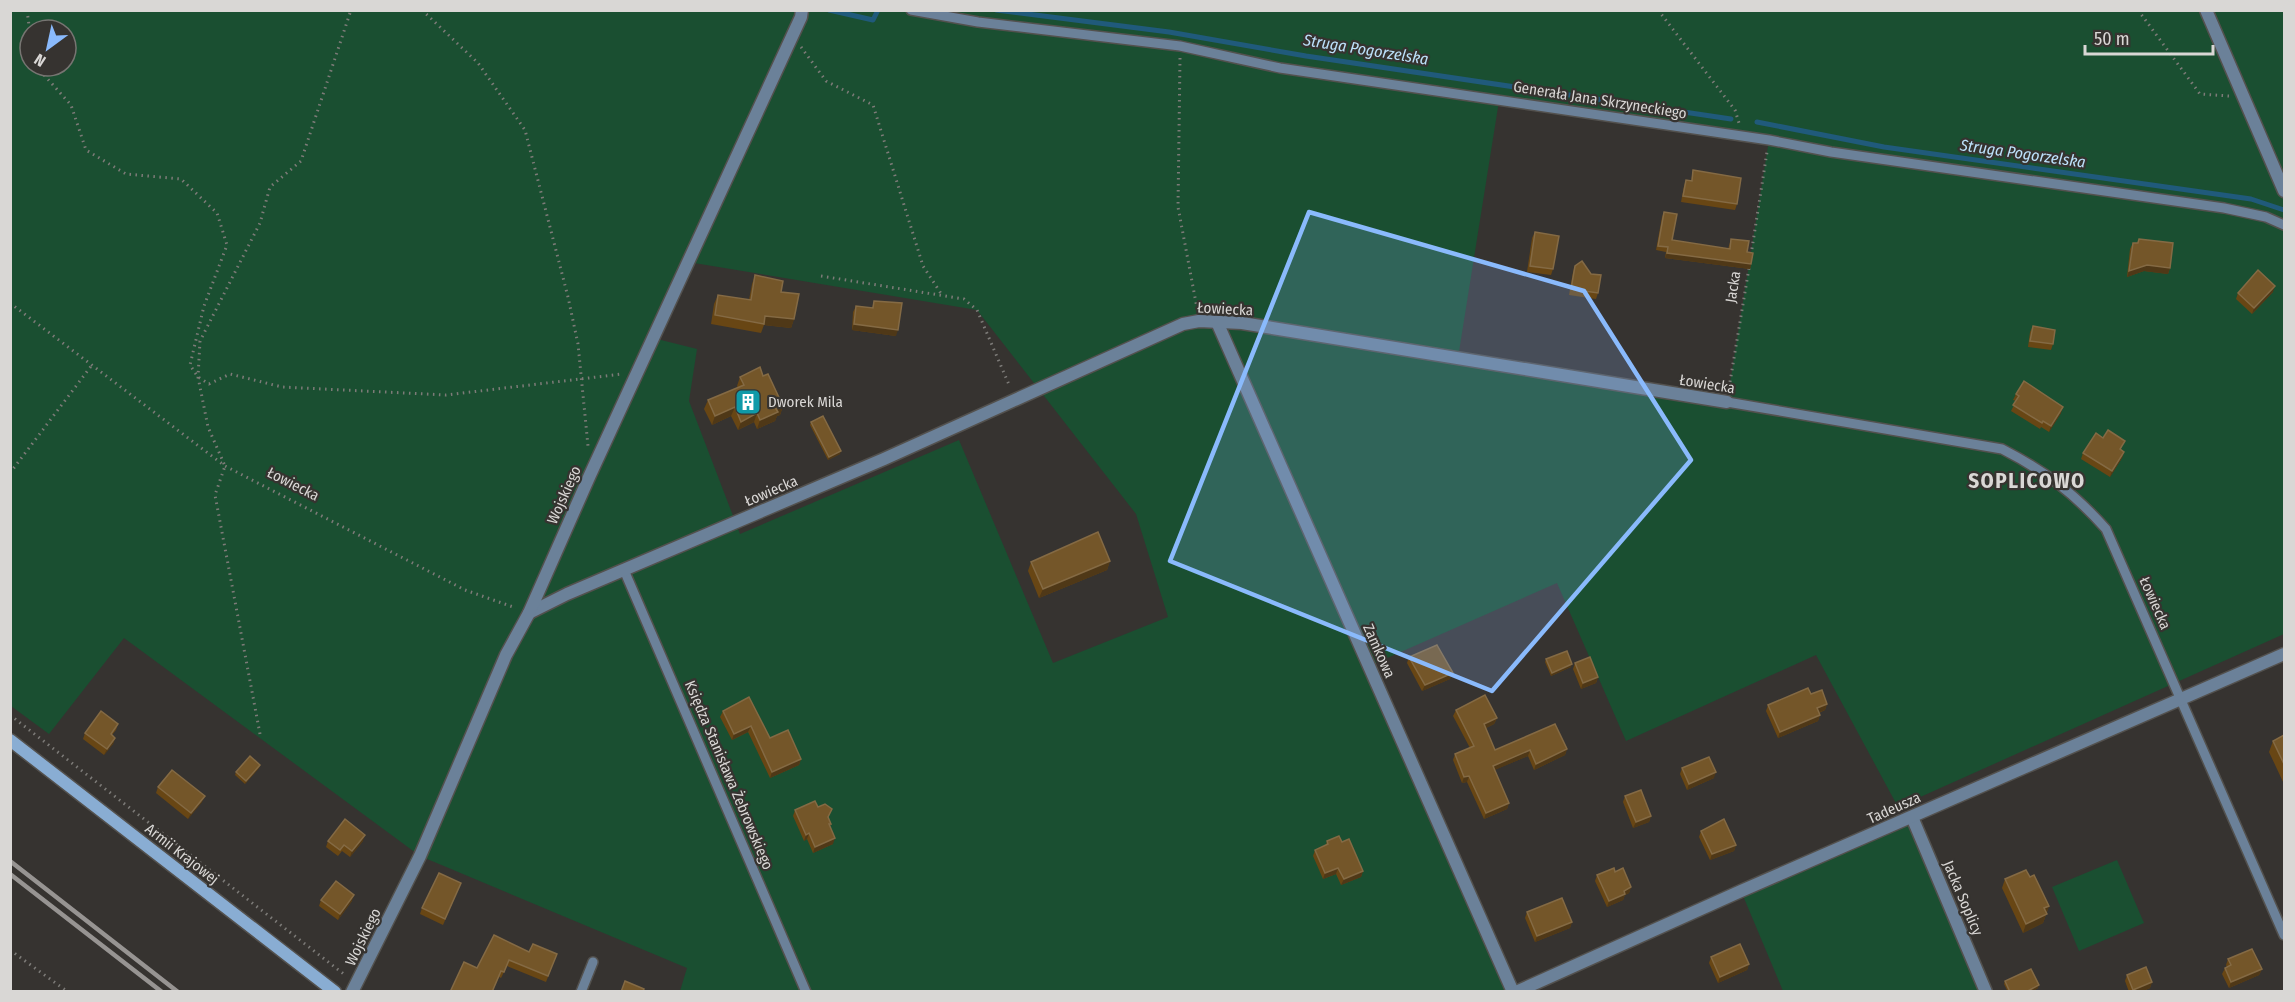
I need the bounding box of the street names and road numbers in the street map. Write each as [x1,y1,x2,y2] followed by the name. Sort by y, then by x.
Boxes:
[1512,77,1688,123] street label: Generała Jana Skrzyneckiego
[1722,270,1744,304] street label: Jacka
[1197,299,1253,319] street label: Łowiecka
[1678,371,1736,397] street label: Łowiecka
[264,463,322,505] street label: Łowiecka
[543,463,585,527] street label: Wojskiego
[742,472,800,510] street label: Łowiecka
[2135,574,2175,632] street label: Łowiecka
[1359,621,1399,681] street label: Zamkowa
[681,678,777,872] street label: Księdza Stanisława Żebrowskiego
[1865,788,1923,828] street label: Tadeusza
[142,820,222,888] street label: Armii Krajowej
[1939,858,1987,938] street label: Jacka Soplicy
[341,905,385,969] street label: Wojskiego

